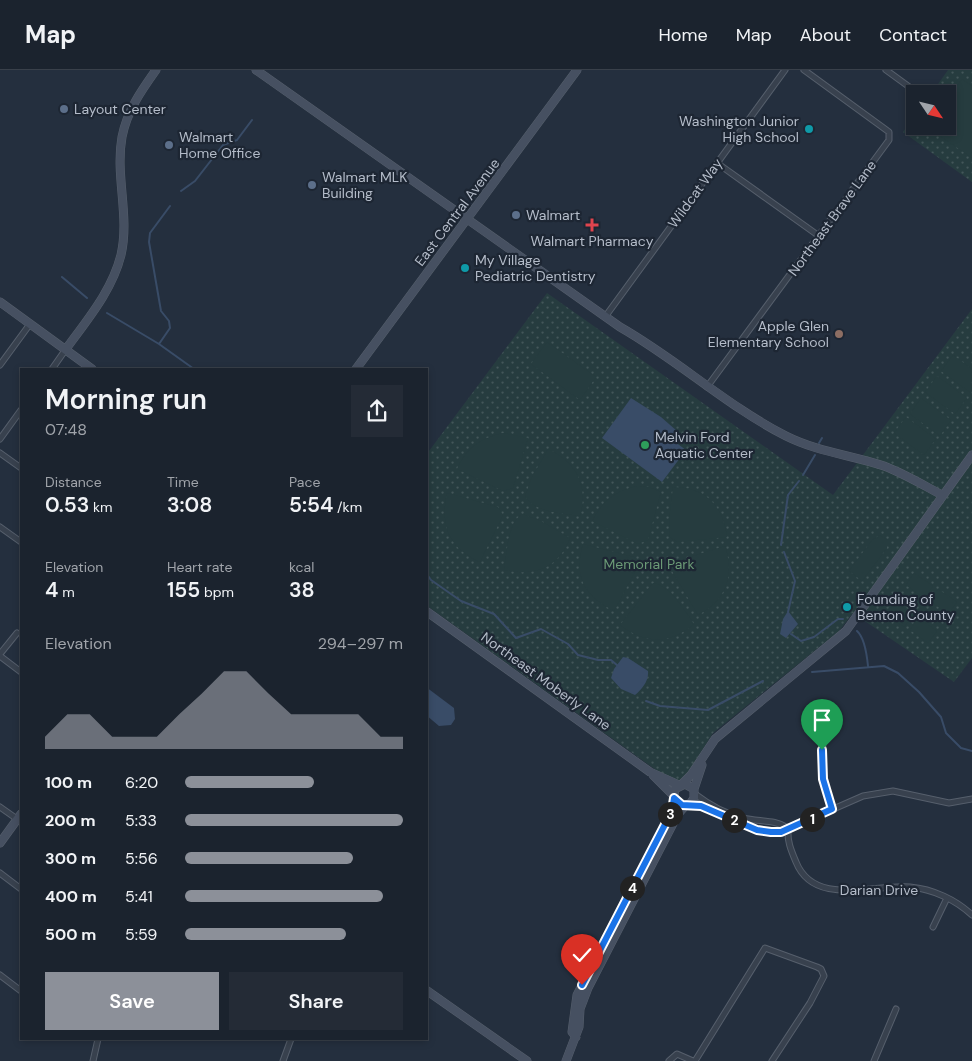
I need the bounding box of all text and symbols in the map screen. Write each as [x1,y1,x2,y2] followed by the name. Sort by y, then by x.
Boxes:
[25,19,76,50] text: Map
[658,23,708,47] text: Home
[736,23,772,47] text: Map
[800,23,851,47] text: About
[879,23,947,47] text: Contact
[906,85,956,135] north arrow
[906,85,956,135] map controls
[74,100,166,118] place label: Layout Center
[58,103,70,115] marker: Layout Center
[679,112,799,146] place label: Washington Junior High School
[803,123,815,135] marker: Washington Junior High School
[179,128,260,162] place label: Walmart Home Office
[163,139,175,151] marker: Walmart Home Office
[411,155,503,269] street label: East Central Avenue
[664,155,726,231] street label: Wildcat Way
[784,157,880,279] street label: Northeast Brave Lane
[322,168,407,202] place label: Walmart MLK Building
[306,179,318,191] marker: Walmart MLK Building
[526,206,580,224] place label: Walmart
[510,209,522,221] marker: Walmart
[586,219,598,231] marker: Walmart Pharmacy
[531,232,654,250] place label: Walmart Pharmacy
[475,251,596,285] place label: My Village Pediatric Dentistry
[459,262,471,274] marker: My Village Pediatric Dentistry
[708,317,829,351] place label: Apple Glen Elementary School
[833,328,845,340] marker: Apple Glen Elementary School
[45,381,207,418] text: Morning run
[351,385,403,437] button: share
[45,419,87,440] text: 07:48
[655,428,753,462] place label: Melvin Ford Aquatic Center
[639,439,651,451] marker: Melvin Ford Aquatic Center
[45,473,102,491] text: Distance
[167,473,199,491] text: Time
[289,473,320,491] text: Pace
[45,491,89,519] text: 0.53
[167,491,212,519] text: 3:08
[289,491,333,519] text: 5:54
[89,498,113,516] text: km
[333,498,362,516] text: /km
[603,555,695,573] park label: Memorial Park
[45,558,103,576] text: Elevation
[167,558,232,576] text: Heart rate
[289,558,314,576] text: kcal
[45,576,58,604] text: 4
[167,576,200,604] text: 155
[289,576,315,604] text: 38
[58,583,75,601] text: m
[200,583,234,601] text: bpm
[857,590,955,624] place label: Founding of Benton County
[841,601,853,613] marker: Founding of Benton County
[478,628,614,734] street label: Northeast Moberly Lane
[45,633,112,654] text: Elevation
[318,633,403,654] text: 294–297 m
[801,699,843,750] pin
[808,706,836,734] icon: arrive
[45,772,92,793] text: 100 m
[125,772,158,793] text: 6:20
[658,802,682,826] pin: 3
[666,805,675,823] text: 3
[800,806,824,832] pin: 1
[722,808,746,832] pin: 2
[45,810,96,831] text: 200 m
[125,810,157,831] text: 5:33
[810,810,815,828] text: 1
[730,811,739,829] text: 2
[45,848,96,869] text: 300 m
[125,848,158,869] text: 5:56
[620,876,644,900] pin: 4
[628,879,637,897] text: 4
[840,881,918,899] street label: Darian Drive
[45,886,97,907] text: 400 m
[125,886,153,907] text: 5:41
[45,924,96,945] text: 500 m
[125,924,157,945] text: 5:59
[561,934,603,985] pin
[568,941,596,969] icon: check
[45,972,219,1030] button: Save
[229,972,403,1030] button: Share

